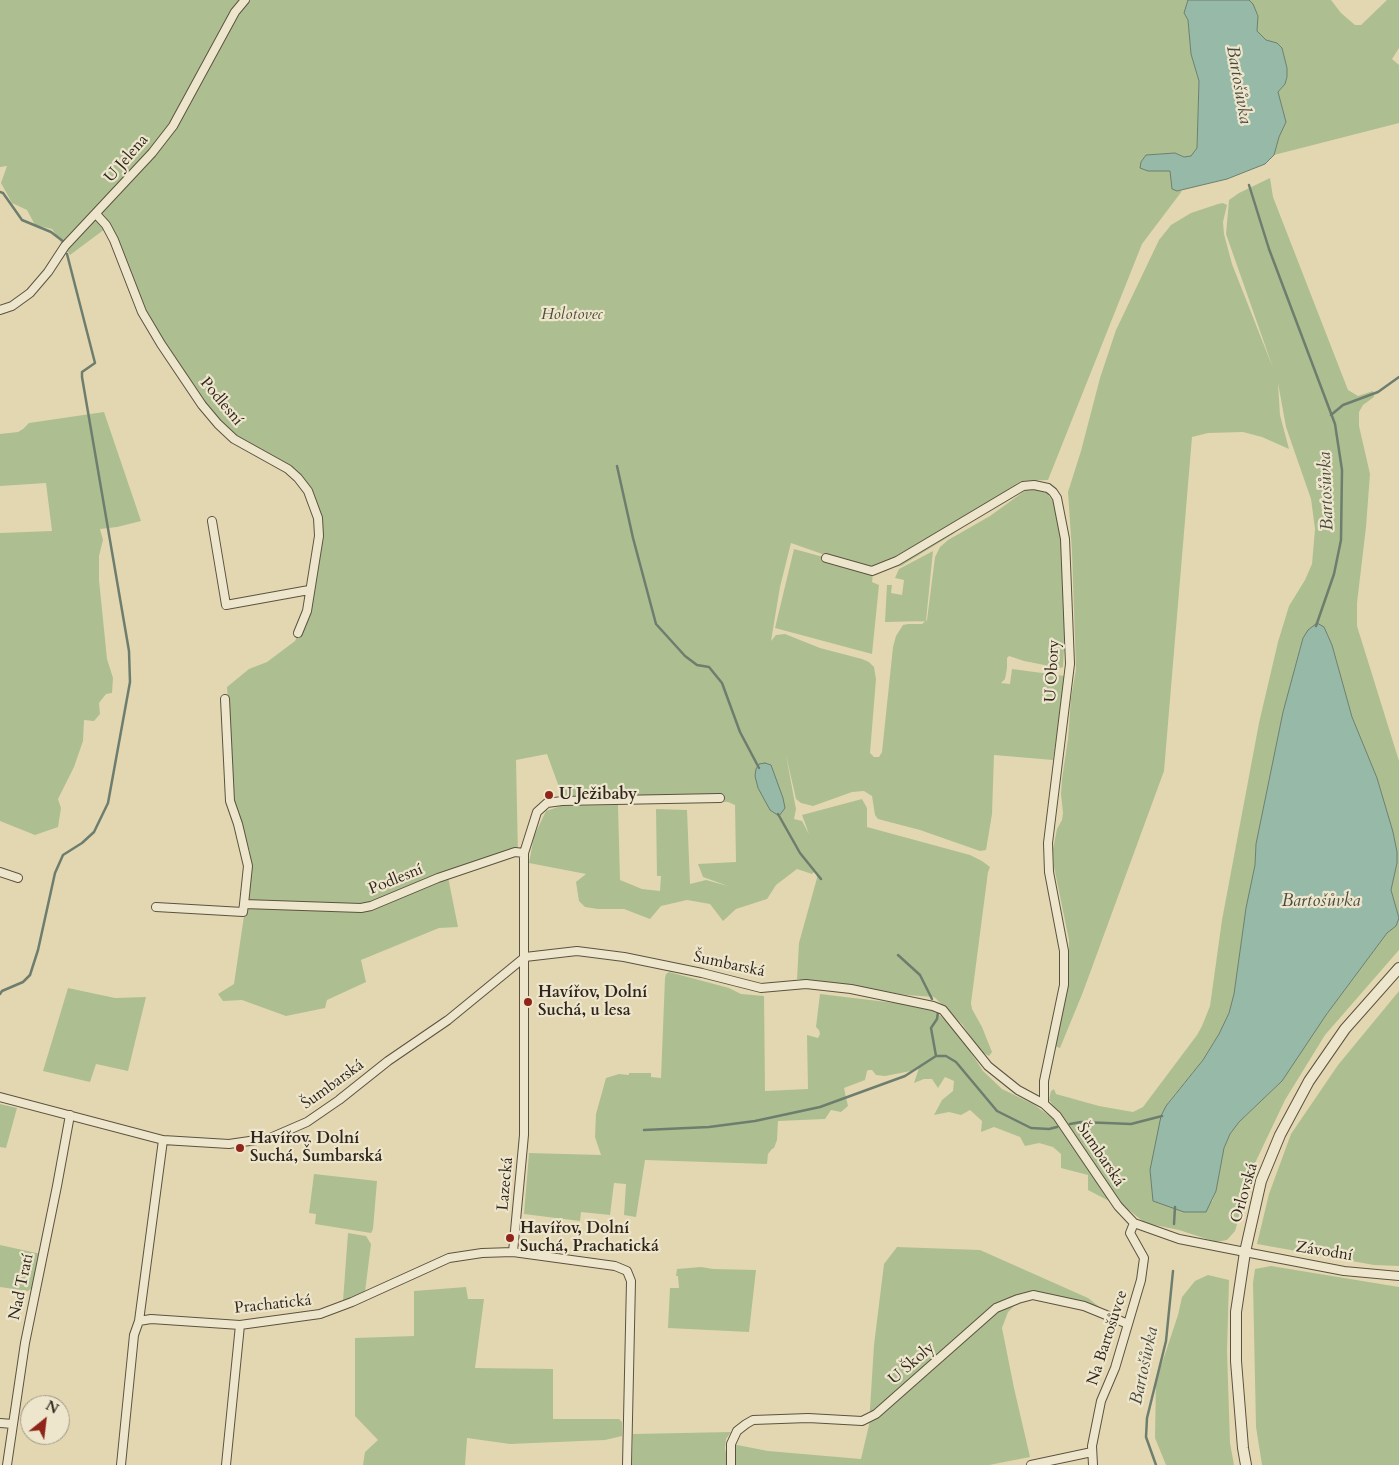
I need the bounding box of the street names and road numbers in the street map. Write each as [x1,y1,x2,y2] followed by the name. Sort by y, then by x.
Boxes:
[101,131,153,187] street label: U Jelena
[195,374,247,430] street label: Podlesní
[1042,639,1064,703] street label: U Obory
[366,860,426,900] street label: Podlesní
[692,948,766,982] street label: Šumbarská
[298,1056,368,1114] street label: Šumbarská
[1072,1120,1128,1190] street label: Šumbarská
[494,1156,518,1212] street label: Lazecká
[1227,1161,1263,1225] street label: Orlovská
[1294,1238,1354,1266] street label: Závodní
[6,1252,38,1322] street label: Nad Tratí
[1084,1288,1132,1388] street label: Na Bartošůvce
[233,1291,313,1319] street label: Prachatická
[885,1339,939,1389] street label: U Školy

